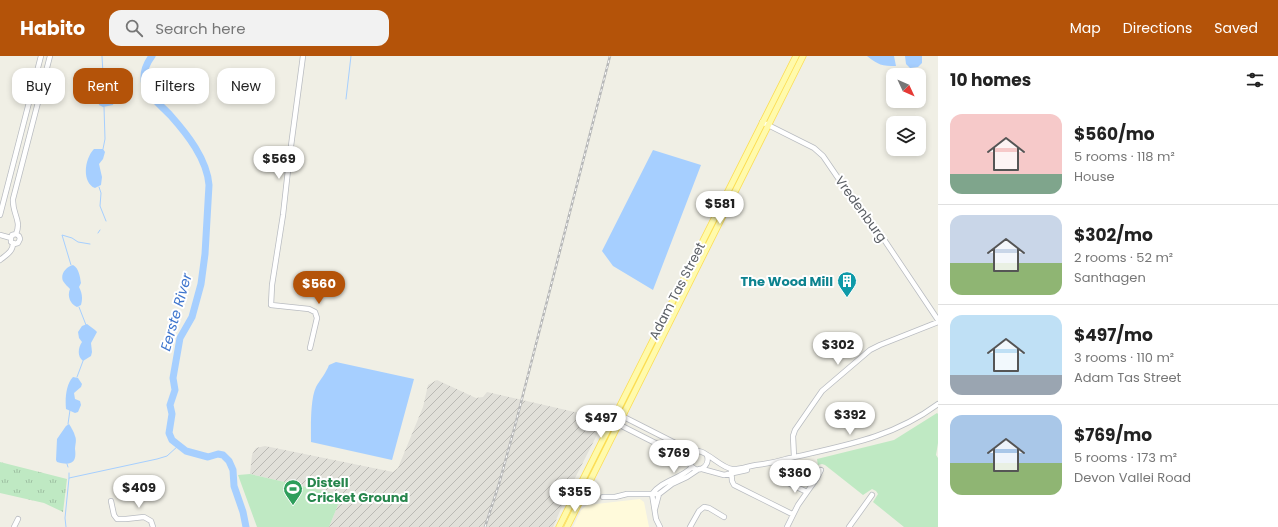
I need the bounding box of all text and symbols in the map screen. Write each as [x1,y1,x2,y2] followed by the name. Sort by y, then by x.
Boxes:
[109,10,389,46] search box
[20,15,85,42] text: Habito
[123,17,145,39] icon: search
[155,18,245,39] text: Search here
[1070,18,1101,38] text: Map
[1123,18,1192,38] text: Directions
[1214,18,1258,38] text: Saved
[12,68,65,104] chip: Buy
[73,68,133,104] chip: Rent
[141,68,209,104] chip: Filters
[217,68,275,104] chip: New
[886,68,926,108] north arrow
[886,68,926,156] map controls
[950,68,1031,92] text: 10 homes
[1244,69,1266,91] icon: filters
[886,116,926,156] button: layers
[1074,122,1155,146] text: $560/mo
[982,130,1030,178] icon: home
[255,146,303,180] pin: $569
[1074,147,1175,166] text: 5 rooms · 118 m²
[262,149,296,168] text: $569
[1074,167,1114,186] text: House
[831,172,891,246] street label: Vredenburg
[696,191,744,225] pin: $581
[705,194,735,213] text: $581
[1074,223,1153,247] text: $302/mo
[982,231,1030,279] icon: home
[644,239,710,343] street label: Adam Tas Street
[1074,248,1173,267] text: 2 rooms · 52 m²
[1074,268,1146,287] text: Santhagen
[155,270,197,353] water label: Eerste River
[836,270,858,298] building icon: The Wood Mill
[295,271,343,305] pin: $560
[741,272,833,291] place label: The Wood Mill
[302,274,336,293] text: $560
[1074,323,1153,347] text: $497/mo
[982,331,1030,379] icon: home
[814,332,862,366] pin: $302
[822,335,854,354] text: $302
[1074,348,1174,367] text: 3 rooms · 110 m²
[1074,368,1181,387] text: Adam Tas Street
[826,402,874,436] pin: $392
[577,405,625,439] pin: $497
[834,405,866,424] text: $392
[585,408,617,427] text: $497
[1074,423,1152,447] text: $769/mo
[982,431,1030,479] icon: home
[650,440,698,474] pin: $769
[658,443,690,462] text: $769
[1074,448,1177,467] text: 5 rooms · 173 m²
[771,460,819,494] pin: $360
[778,463,812,482] text: $360
[1074,468,1191,487] text: Devon Vallei Road
[307,473,409,507] place label: Distell Cricket Ground
[115,475,163,509] pin: $409
[122,478,156,497] text: $409
[282,478,304,506] sports icon: Distell Cricket Ground
[551,479,599,513] pin: $355
[558,482,592,501] text: $355

